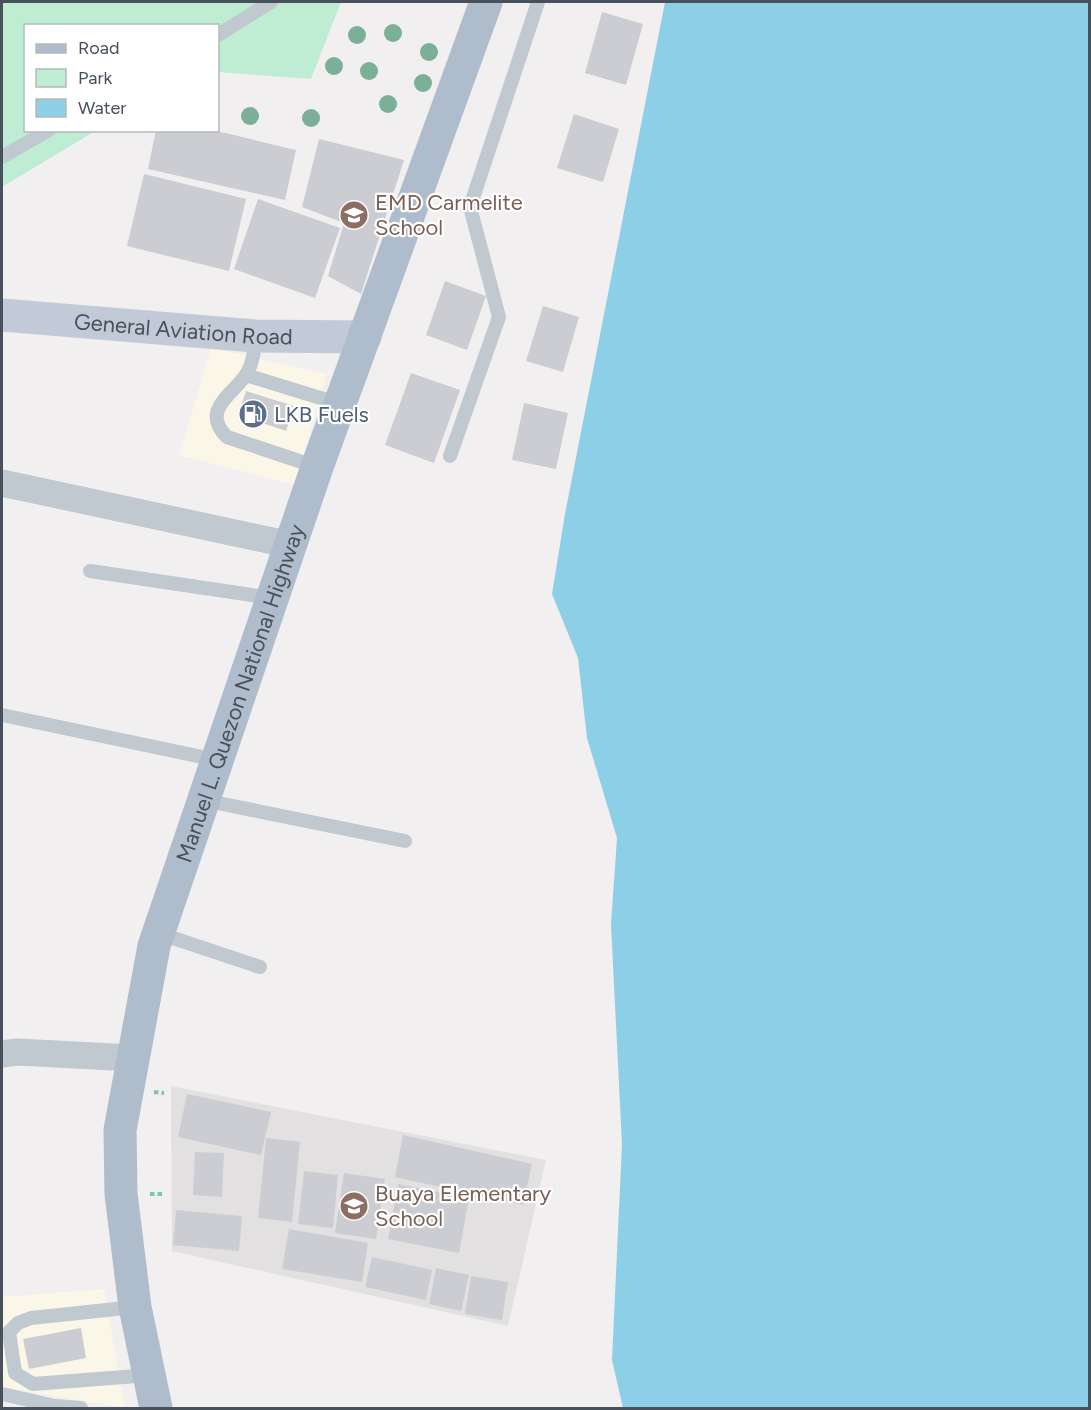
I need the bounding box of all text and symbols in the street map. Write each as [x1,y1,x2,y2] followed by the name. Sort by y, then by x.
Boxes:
[24,24,219,132] legend
[78,37,119,59] text: Road
[78,67,113,89] text: Park
[78,97,126,119] text: Water
[375,189,523,241] place label: EMD Carmelite School
[338,199,370,231] school or university icon: EMD Carmelite School
[73,308,293,350] street label: General Aviation Road
[237,398,269,430] fuel station icon: LKB Fuels
[274,401,369,428] place label: LKB Fuels
[170,520,311,866] street label: Manuel L. Quezon National Highway
[375,1180,552,1232] place label: Buaya Elementary School
[338,1190,370,1222] school or university icon: Buaya Elementary School

